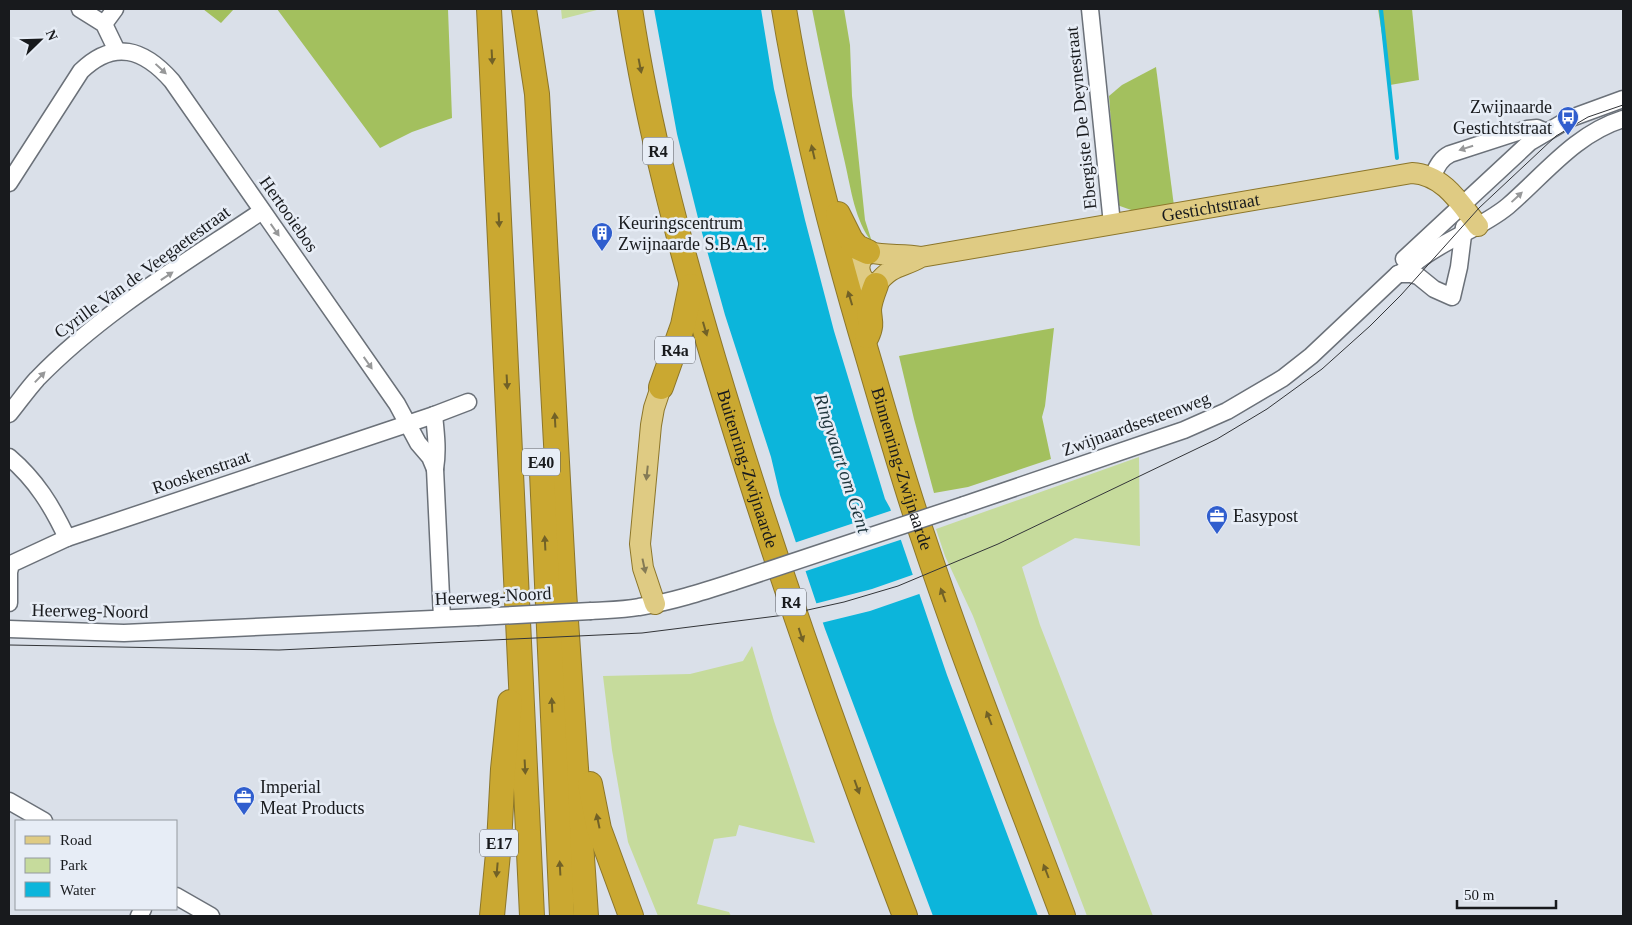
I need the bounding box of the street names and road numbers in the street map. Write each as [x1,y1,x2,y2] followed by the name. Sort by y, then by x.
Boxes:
[1061,26,1101,210] street label: Ebergiste De Deynestraat
[643,138,673,164] road number: R4
[256,172,322,256] street label: Hertooiebos
[1160,189,1261,226] street label: Gestichtstraat
[50,202,234,342] street label: Cyrille Van de Veegaetestraat
[655,336,695,364] road number: R4a
[867,385,937,553] street label: Binnenring-Zwijnaarde
[713,387,782,551] street label: Buitenring-Zwijnaarde
[1059,388,1213,460] street label: Zwijnaardsesteenweg
[150,446,252,498] street label: Rooskenstraat
[522,448,560,476] road number: E40
[434,583,552,609] street label: Heerweg-Noord
[776,588,806,616] road number: R4
[31,600,149,622] street label: Heerweg-Noord
[480,830,518,856] road number: E17

